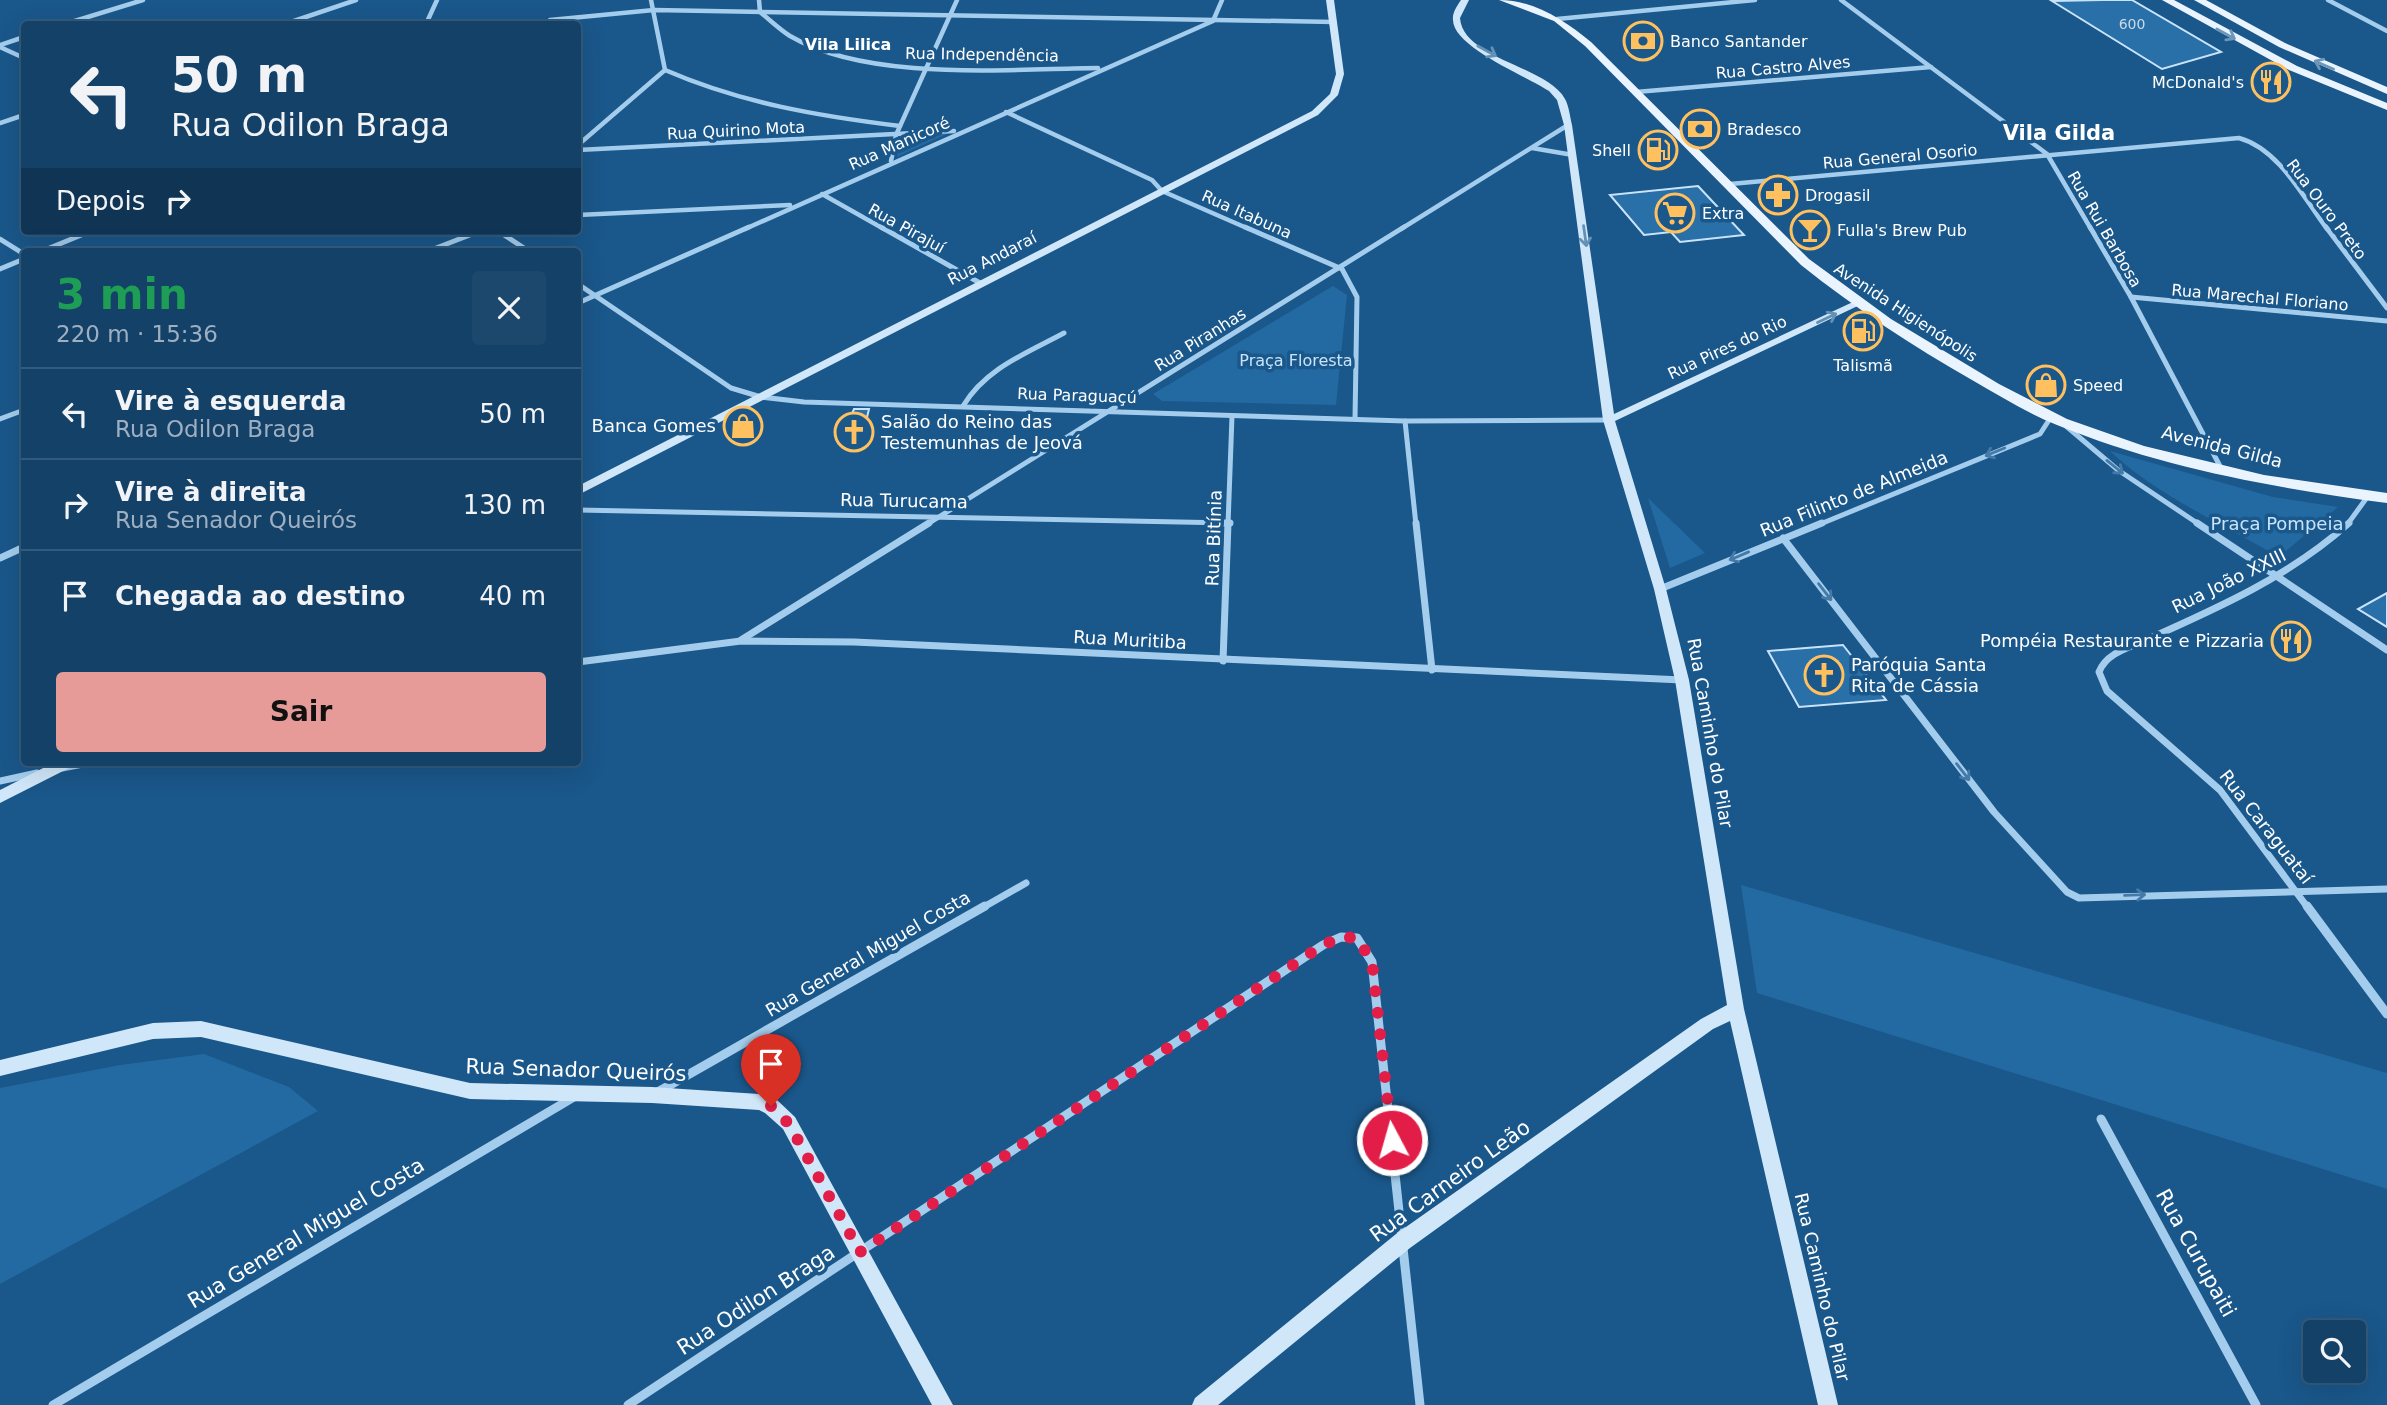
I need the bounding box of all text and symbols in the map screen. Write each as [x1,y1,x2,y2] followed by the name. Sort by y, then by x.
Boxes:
[2119,16,2145,32] house number: 600
[1622,20,1664,62] bank icon: Banco Santander
[2215,28,2236,41] one-way arrow
[1670,32,1808,51] place label: Banco Santander
[805,35,891,54] district label: Vila Lilica
[905,44,1059,65] street label: Rua Independência
[1476,45,1497,58] one-way arrow
[171,47,307,104] text: 50 m
[56,49,147,140] icon: left
[1715,52,1851,83] street label: Rua Castro Alves
[2314,58,2335,71] one-way arrow
[2250,61,2292,103] restaurant icon: McDonald's
[2152,73,2244,92] place label: McDonald's
[171,106,450,144] text: Rua Odilon Braga
[1679,108,1721,150] bank icon: Bradesco
[846,113,953,174] street label: Rua Manicoré
[666,117,806,144] street label: Rua Quirino Mota
[1727,120,1801,139] place label: Bradesco
[2003,121,2115,145] district label: Vila Gilda
[1637,129,1679,171] fuel station icon: Shell
[1822,140,1978,173] street label: Rua General Osorio
[1592,141,1631,160] place label: Shell
[2283,155,2371,263] street label: Rua Ouro Preto
[2064,168,2146,291] street label: Rua Rui Barbosa
[1757,174,1799,216] pharmacy icon: Drogasil
[159,182,197,220] icon: right
[56,186,145,216] text: Depois
[1199,186,1295,243] street label: Rua Itabuna
[1805,186,1871,205] place label: Drogasil
[1654,192,1696,234] supermarket icon: Extra
[865,200,949,258] street label: Rua Pirajuí
[1702,204,1744,223] place label: Extra
[1789,209,1831,251] bar icon: Fulla's Brew Pub
[1837,221,1967,240] place label: Fulla's Brew Pub
[1578,224,1591,247] one-way arrow
[945,228,1040,289] street label: Rua Andaraí
[1831,259,1981,366] street label: Avenida Higienópolis
[56,270,188,319] text: 3 min
[472,271,546,345] button: close
[2171,280,2349,315] street label: Rua Marechal Floriano
[1151,304,1249,375] street label: Rua Piranhas
[1842,310,1884,352] fuel station icon: Talismã
[1816,311,1837,325] one-way arrow
[1665,312,1790,383] street label: Rua Pires do Rio
[56,321,218,347] text: 220 m · 15:36
[1239,351,1353,370] park label: Praça Floresta
[1832,356,1893,375] place label: Talismã
[2025,364,2067,406] shop icon: Speed
[2073,376,2123,395] place label: Speed
[1017,384,1137,407] street label: Rua Paraguaçú
[115,386,347,416] text: Vire à esquerda
[56,395,94,433] icon: left
[479,399,546,429] text: 50 m
[722,405,764,447] shop icon: Banca Gomes
[833,411,875,453] church icon: Salão do Reino das Testemunhas de Jeová
[880,411,1083,453] place label: Salão do Reino das Testemunhas de Jeová
[592,415,716,436] place label: Banca Gomes
[115,416,315,442] text: Rua Odilon Braga
[2159,421,2285,472] street label: Avenida Gilda
[1757,446,1951,541] street label: Rua Filinto de Almeida
[1985,446,2007,459] one-way arrow
[2105,459,2124,474] one-way arrow
[115,477,307,507] text: Vire à direita
[56,486,94,524] icon: right
[840,489,968,512] street label: Rua Turucama
[1201,489,1226,587] street label: Rua Bitínia
[463,490,546,520] text: 130 m
[115,507,357,533] text: Rua Senador Queirós
[2211,513,2343,534] park label: Praça Pompeia
[2168,544,2289,617] street label: Rua João XXIII
[1729,550,1751,563] one-way arrow
[56,577,94,615] icon: arrive
[115,581,405,611] text: Chegada ao destino
[479,581,546,611] text: 40 m
[1817,582,1832,601] one-way arrow
[2270,620,2312,662] restaurant icon: Pompéia Restaurante e Pizzaria
[1073,626,1187,653] street label: Rua Muritiba
[1980,630,2264,651] place label: Pompéia Restaurante e Pizzaria
[1683,636,1738,830] street label: Rua Caminho do Pilar
[1803,654,1845,696] church icon: Paróquia Santa Rita de Cássia
[1851,654,1987,696] place label: Paróquia Santa Rita de Cássia
[56,672,546,752] button: Sair
[1956,763,1971,781] one-way arrow
[2215,766,2318,889] street label: Rua Caraguataí
[762,886,974,1021] street label: Rua General Miguel Costa
[2123,889,2146,902] one-way arrow
[741,1034,801,1106] pin
[752,1045,790,1083] icon: arrive
[465,1054,687,1086] street label: Rua Senador Queirós
[1355,1103,1429,1177] position arrow
[1365,1115,1535,1247] street label: Rua Carneiro Leão
[183,1153,429,1313] street label: Rua General Miguel Costa
[2151,1185,2241,1321] street label: Rua Curupaiti
[1791,1191,1855,1384] street label: Rua Caminho do Pilar
[673,1240,839,1360] street label: Rua Odilon Braga
[2303,1320,2366,1383] map controls
[2303,1320,2366,1383] button: search

